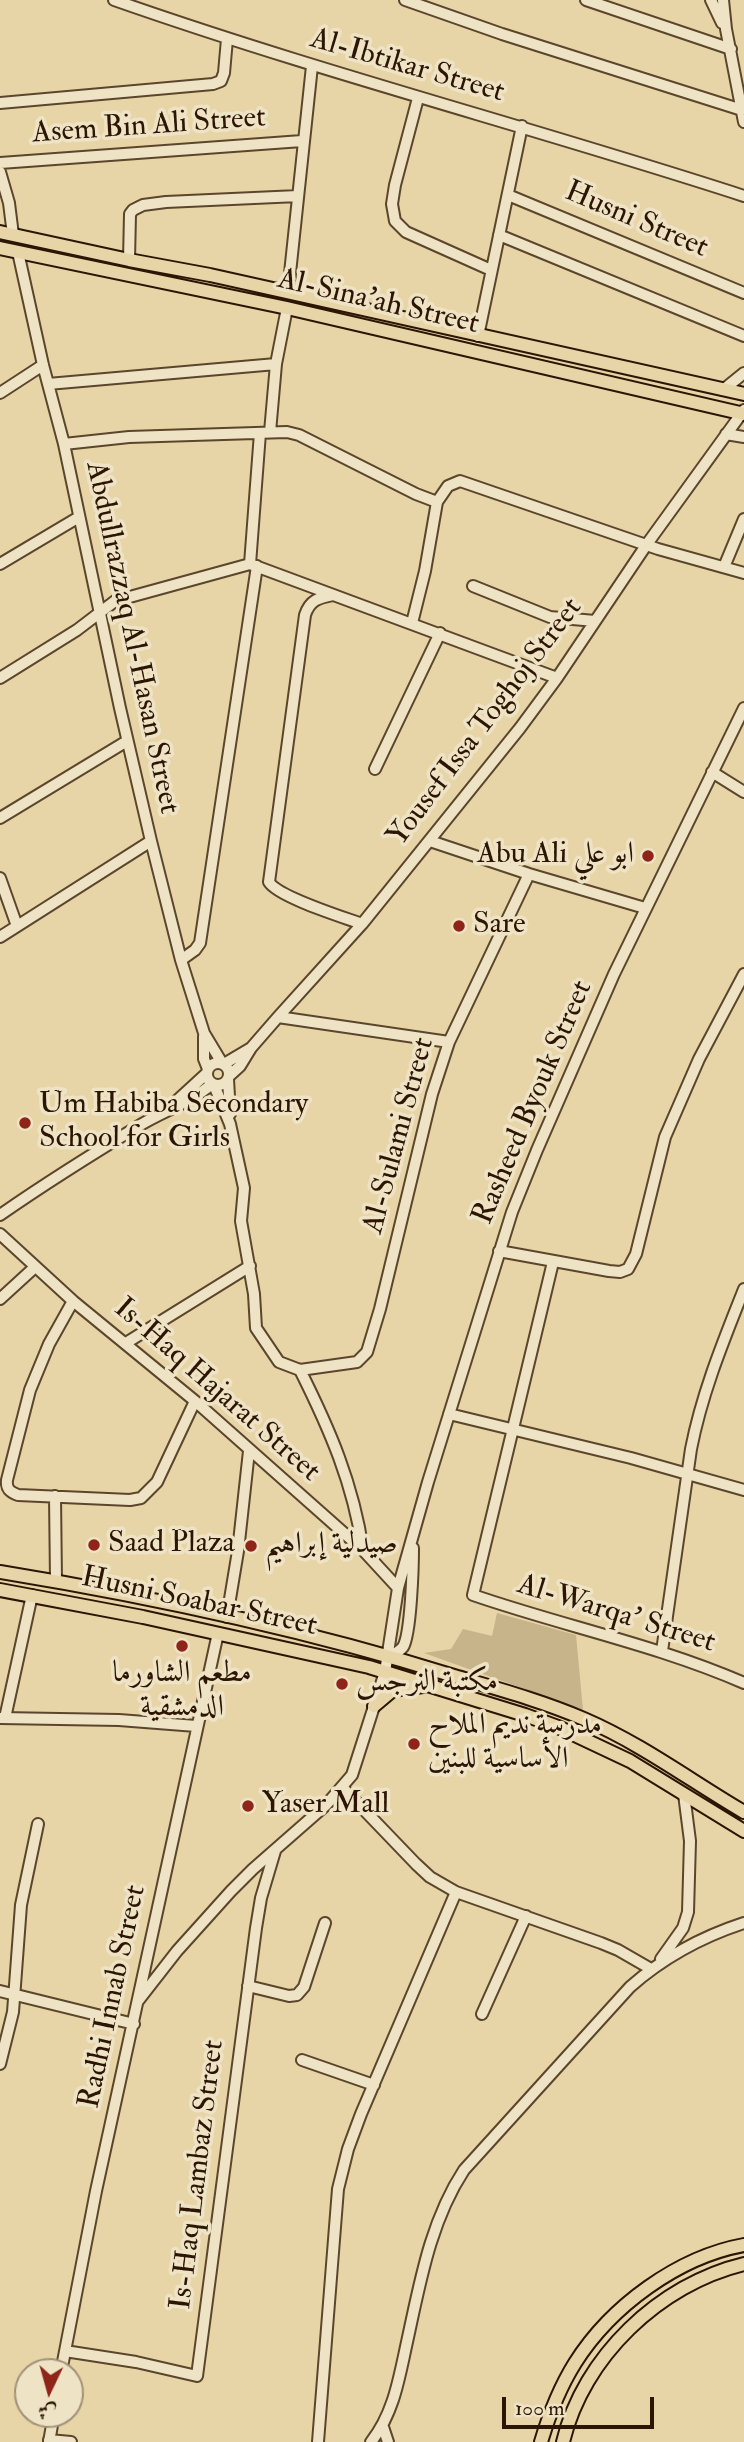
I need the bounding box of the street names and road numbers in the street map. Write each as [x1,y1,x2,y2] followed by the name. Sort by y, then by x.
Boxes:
[306,22,508,112] street label: Al-Ibtikar Street
[31,101,267,153] street label: Asem Bin Ali Street
[559,175,713,267] street label: Husni Street
[274,262,482,344] street label: Al-Sina'ah Street
[76,459,186,817] street label: Abdullrazzaq Al-Hasan Street
[381,592,591,854] street label: Yousef Issa Toghoj Street
[466,976,602,1230] street label: Rasheed Byouk Street
[357,1034,443,1238] street label: Al-Sulami Street
[105,1291,327,1491] street label: Is-Haq Hajarat Street
[78,1560,320,1646] street label: Husni Soabar Street
[513,1568,719,1662] street label: Al-Warqa’ Street
[73,1882,155,2112] street label: Radhi Innab Street
[165,2038,233,2312] street label: Is-Haq Lambaz Street

